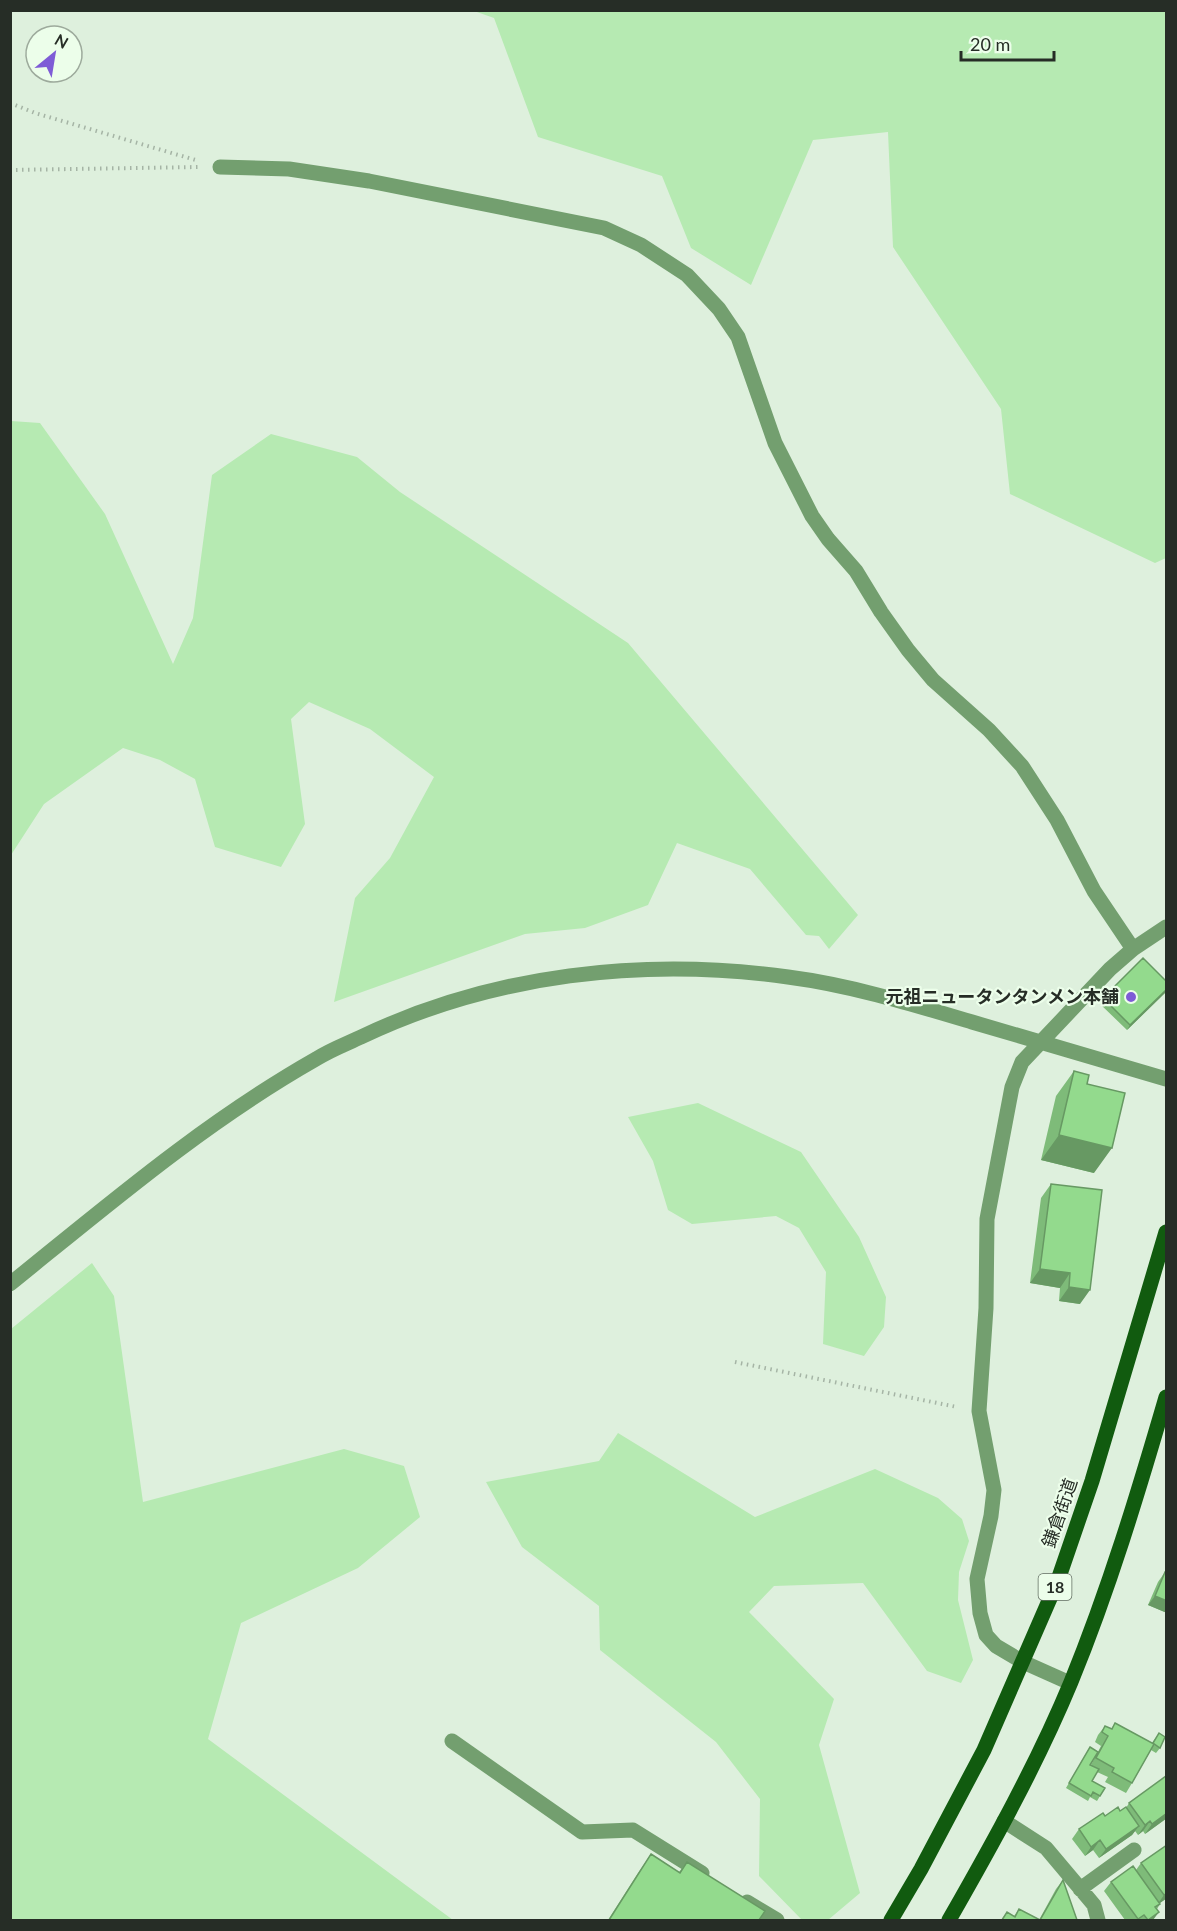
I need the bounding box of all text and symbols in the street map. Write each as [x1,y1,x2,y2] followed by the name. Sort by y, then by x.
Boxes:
[24,24,84,84] north arrow
[961,24,1054,62] scale bar
[52,29,72,52] text: N
[970,33,1010,55] text: 20 m
[886,985,1119,1007] place label: 元祖ニュータンタンメン本舗
[1124,990,1138,1004] marker: 元祖ニュータンタンメン本舗
[1037,1475,1081,1550] street label: 鎌倉街道
[1038,1574,1072,1600] road number: 18

